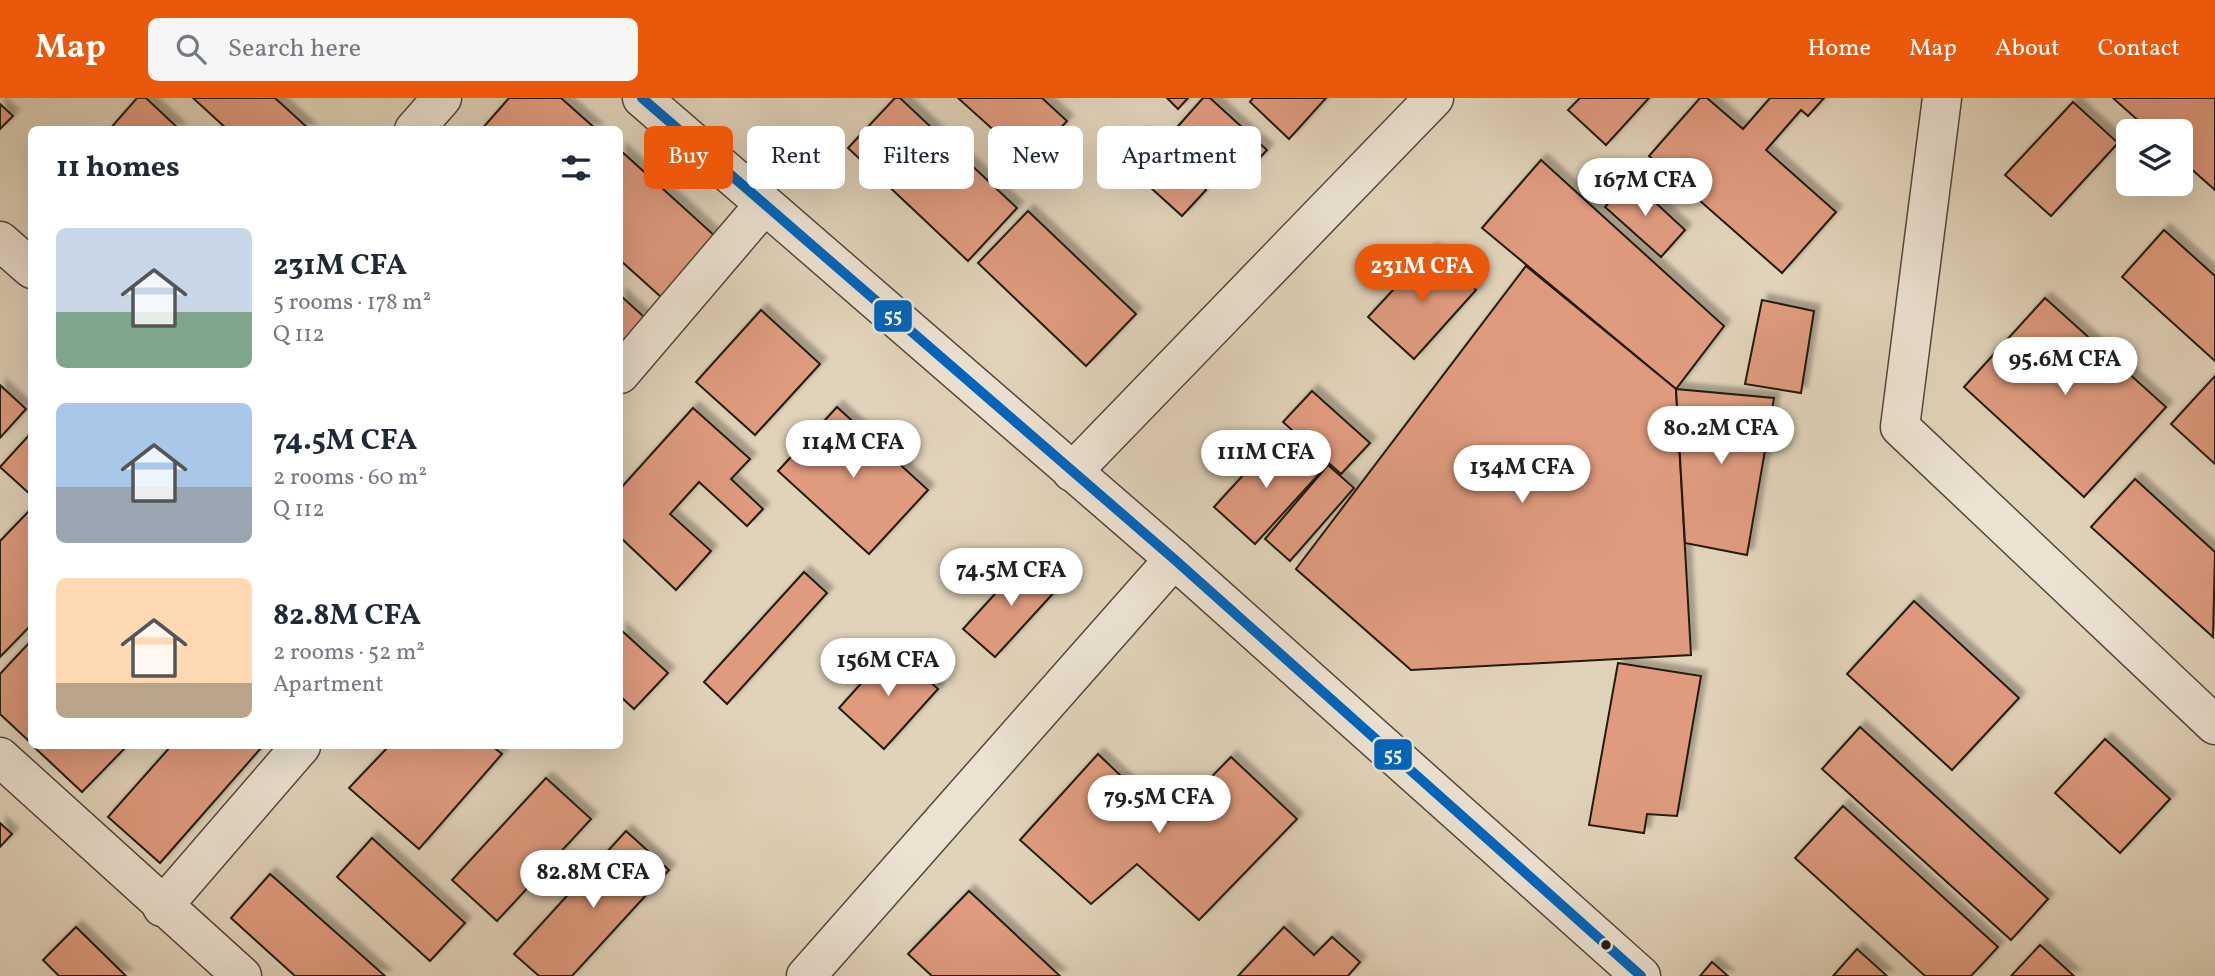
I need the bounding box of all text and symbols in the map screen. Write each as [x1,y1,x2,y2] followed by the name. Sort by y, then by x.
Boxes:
[148,18,638,81] search box
[35,26,106,72] text: Map
[172,30,210,68] icon: search
[228,31,361,67] text: Search here
[1807,32,1871,66] text: Home
[1909,32,1957,66] text: Map
[1995,32,2060,66] text: About
[2098,32,2180,66] text: Contact
[2116,119,2193,196] map controls
[2116,119,2193,196] button: layers
[644,126,733,189] chip: Buy
[747,126,845,189] chip: Rent
[859,126,974,189] chip: Filters
[988,126,1083,189] chip: New
[1097,126,1261,189] chip: Apartment
[56,147,180,189] text: 11 homes
[557,149,595,187] icon: filters
[1573,158,1717,218] pin: 167M CFA
[1593,165,1697,197] text: 167M CFA
[1350,244,1494,304] pin: 231M CFA
[273,245,407,287] text: 231M CFA
[1371,251,1473,283] text: 231M CFA
[112,256,196,340] icon: home
[273,287,431,319] text: 5 rooms · 178 m²
[873,299,913,333] line badge: 55
[884,304,902,330] text: 55
[273,319,325,351] text: Q 112
[1985,338,2145,397] pin: 95.6M CFA
[2009,344,2121,376] text: 95.6M CFA
[1641,406,1801,466] pin: 80.2M CFA
[1663,413,1779,445] text: 80.2M CFA
[273,420,417,462] text: 74.5M CFA
[781,420,925,480] pin: 114M CFA
[802,427,904,459] text: 114M CFA
[1194,430,1338,490] pin: 111M CFA
[112,431,196,515] icon: home
[1217,437,1315,469] text: 111M CFA
[1450,446,1594,505] pin: 134M CFA
[1469,452,1575,484] text: 134M CFA
[273,462,427,494] text: 2 rooms · 60 m²
[273,494,325,526] text: Q 112
[931,548,1091,608] pin: 74.5M CFA
[956,555,1066,587] text: 74.5M CFA
[273,595,421,637] text: 82.8M CFA
[112,606,196,690] icon: home
[273,637,425,669] text: 2 rooms · 52 m²
[816,638,960,698] pin: 156M CFA
[836,645,940,677] text: 156M CFA
[273,669,384,701] text: Apartment
[1373,738,1413,771] line badge: 55
[1384,743,1402,769] text: 55
[1079,776,1239,835] pin: 79.5M CFA
[1104,782,1214,814] text: 79.5M CFA
[513,850,673,910] pin: 82.8M CFA
[536,857,650,889] text: 82.8M CFA
[1599,938,1613,952] unlabelled marker

